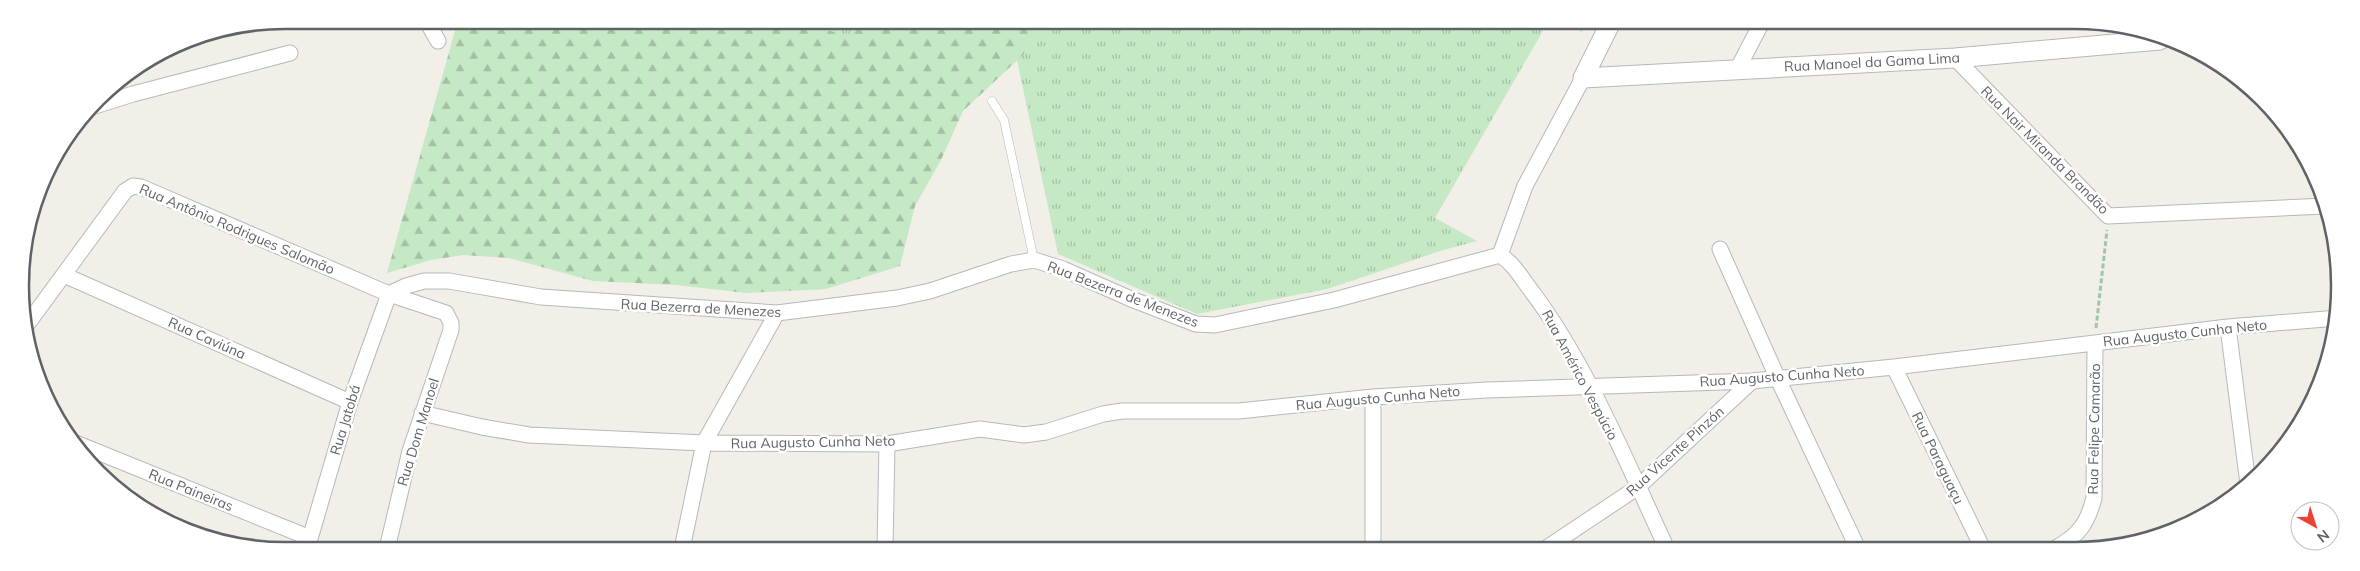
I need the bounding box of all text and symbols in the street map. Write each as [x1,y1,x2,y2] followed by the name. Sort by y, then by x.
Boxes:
[1784,48,1960,76] street label: Rua Manoel da Gama Lima
[1977,82,2113,218] street label: Rua Nair Miranda Brandão
[137,180,337,278] street label: Rua Antônio Rodrigues Salomão
[1045,257,1201,331] street label: Rua Bezerra de Menezes
[620,295,782,321] street label: Rua Bezerra de Menezes
[1538,307,1622,443] street label: Rua Américo Vespúcio
[165,313,249,363] street label: Rua Caviúna
[2102,315,2268,351] street label: Rua Augusto Cunha Neto
[1699,361,1865,391] street label: Rua Augusto Cunha Neto
[2084,363,2104,495] street label: Rua Felipe Camarão
[393,376,443,488] street label: Rua Dom Manoel
[1295,382,1461,414] street label: Rua Augusto Cunha Neto
[326,383,364,457] street label: Rua Jatobá
[1622,402,1728,500] street label: Rua Vicente Pinzón
[1908,409,1968,507] street label: Rua Paraguaçu
[730,432,896,452] street label: Rua Augusto Cunha Neto
[146,465,236,515] street label: Rua Paineiras
[2290,501,2340,551] north arrow
[2313,526,2333,546] text: N

